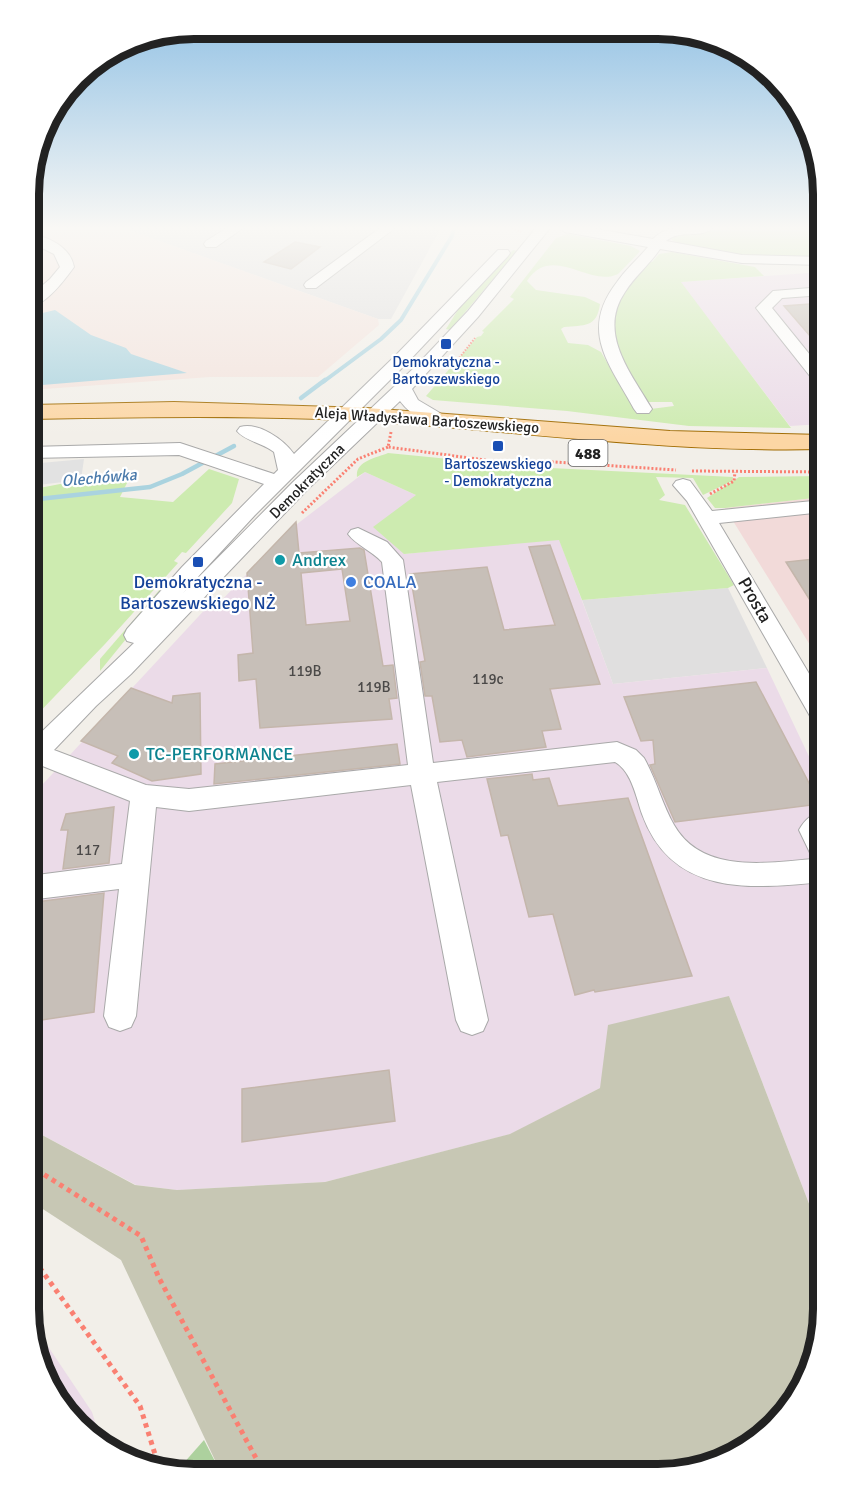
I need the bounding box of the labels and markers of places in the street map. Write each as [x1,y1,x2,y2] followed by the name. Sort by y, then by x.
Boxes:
[439,337,453,351] marker: Demokratyczna - Bartoszewskiego
[392,353,500,388] place label: Demokratyczna - Bartoszewskiego
[491,439,505,453] marker: Bartoszewskiego - Demokratyczna
[444,455,552,490] place label: Bartoszewskiego - Demokratyczna
[292,549,347,571] place label: Andrex
[273,553,287,567] marker: Andrex
[191,555,205,569] marker: Demokratyczna - Bartoszewskiego NŻ
[120,571,276,614] place label: Demokratyczna - Bartoszewskiego NŻ
[363,571,417,593] place label: COALA
[344,575,358,589] marker: COALA
[146,743,294,765] place label: TC-PERFORMANCE
[127,747,141,761] marker: TC-PERFORMANCE

